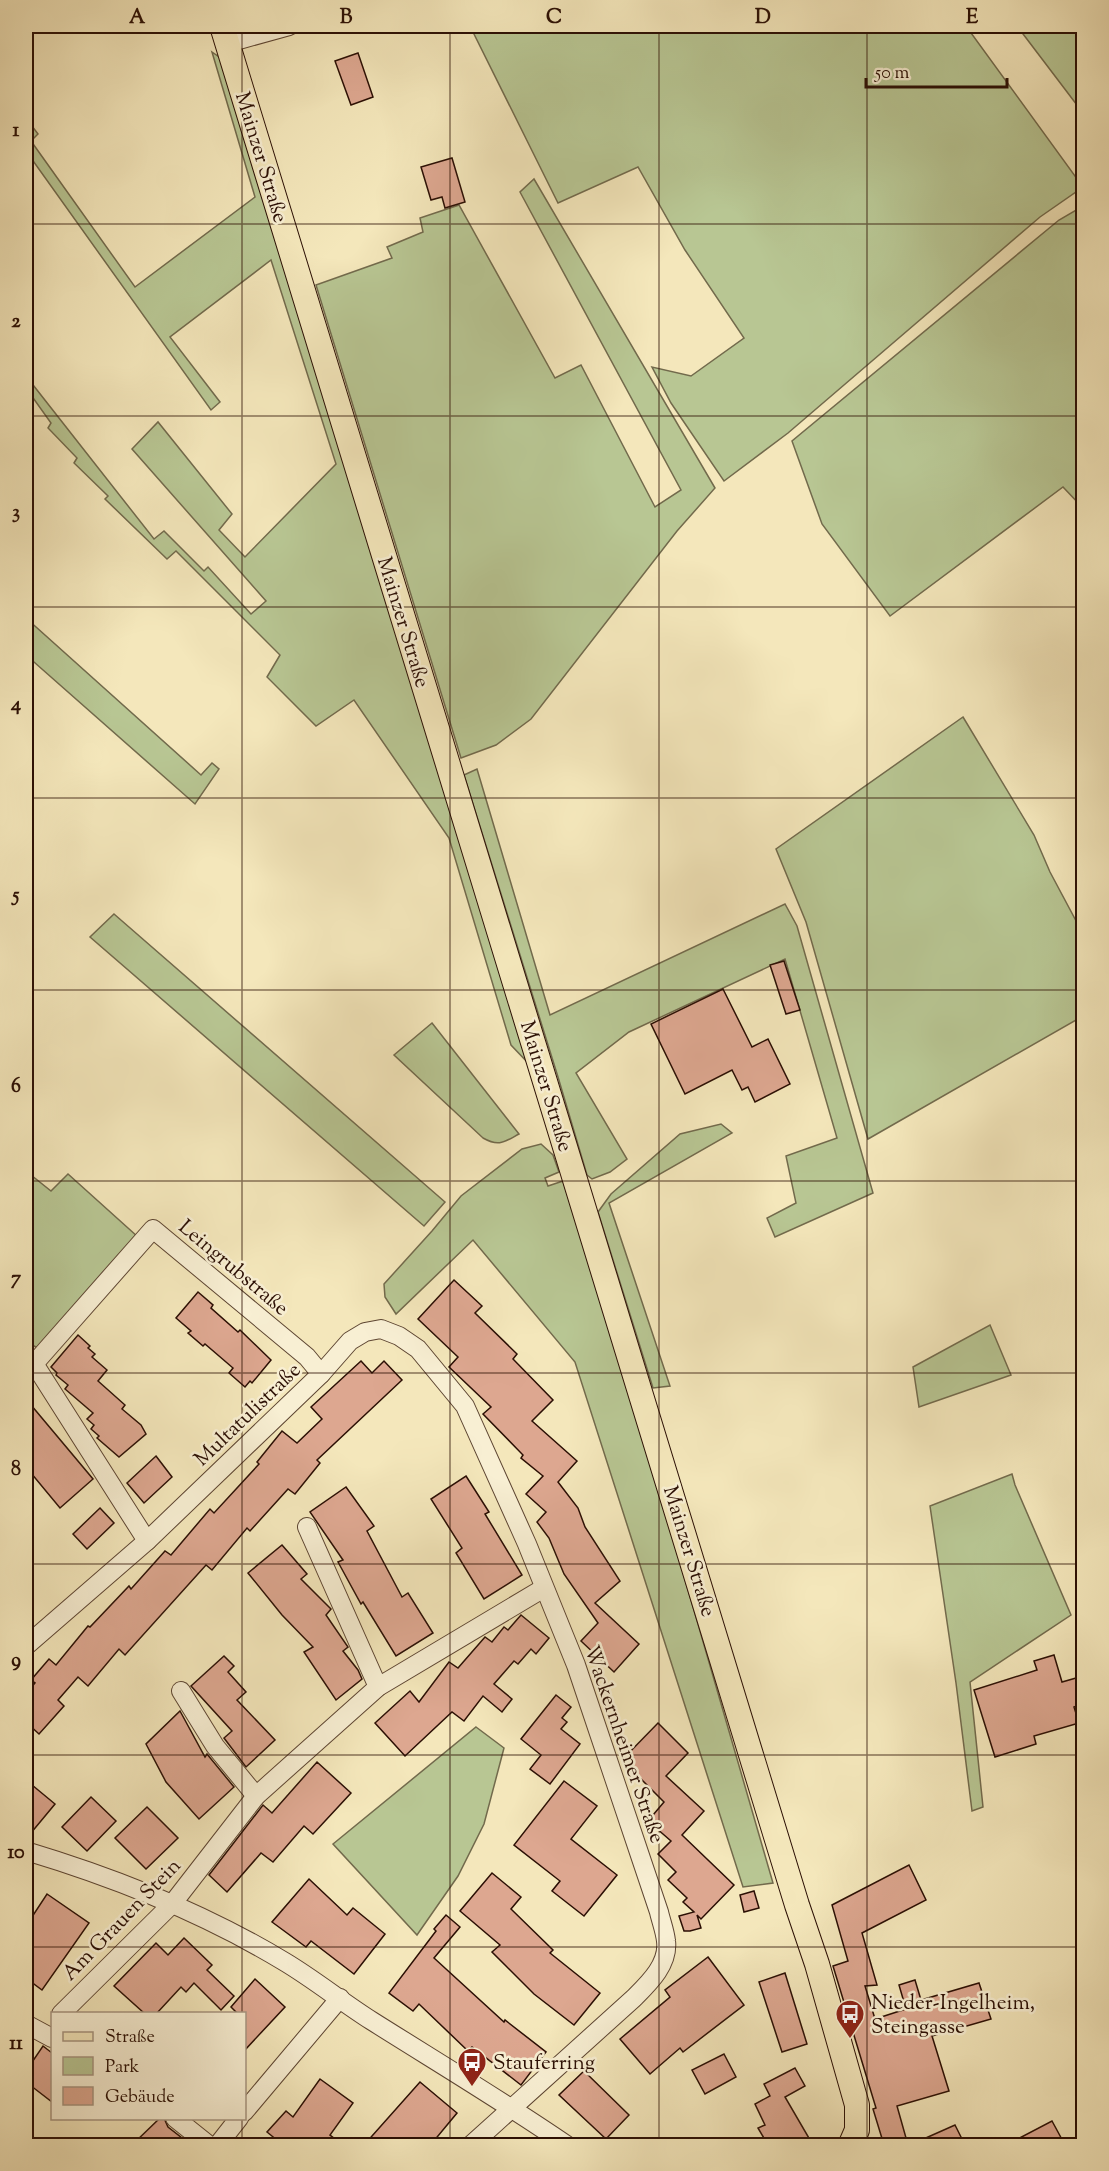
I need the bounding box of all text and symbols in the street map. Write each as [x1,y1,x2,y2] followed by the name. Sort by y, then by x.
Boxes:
[129,4,146,33] text: A
[340,4,353,33] text: B
[546,4,562,33] text: C
[755,4,771,33] text: D
[966,4,979,33] text: E
[866,51,1007,89] scale bar
[874,61,910,87] text: 50 m
[226,88,294,227] street label: Mainzer Straße
[13,117,20,146] text: 1
[11,308,21,337] text: 2
[12,499,20,528] text: 3
[368,553,436,692] street label: Mainzer Straße
[10,691,21,720] text: 4
[11,882,20,911] text: 5
[511,1017,579,1156] street label: Mainzer Straße
[11,1073,21,1102] text: 6
[171,1213,294,1324] street label: Leingrubstraße
[11,1265,22,1294] text: 7
[188,1357,309,1474] street label: Multatulistraße
[11,1456,21,1485] text: 8
[654,1482,722,1621] street label: Mainzer Straße
[575,1642,671,1848] street label: Wackernheimer Straße
[11,1647,21,1676] text: 9
[7,1839,25,1868] text: 10
[56,1852,189,1988] street label: Am Grauen Stein
[871,1989,1035,2043] place label: Nieder-Ingelheim, Steingasse
[834,1998,866,2040] bus stop icon: Nieder-Ingelheim, Steingasse
[51,2012,246,2120] legend
[105,2025,155,2051] text: Straße
[9,2030,23,2059] text: 11
[456,2046,488,2088] bus stop icon: Stauferring
[493,2049,595,2079] place label: Stauferring
[105,2055,140,2081] text: Park
[105,2085,175,2111] text: Gebäude

